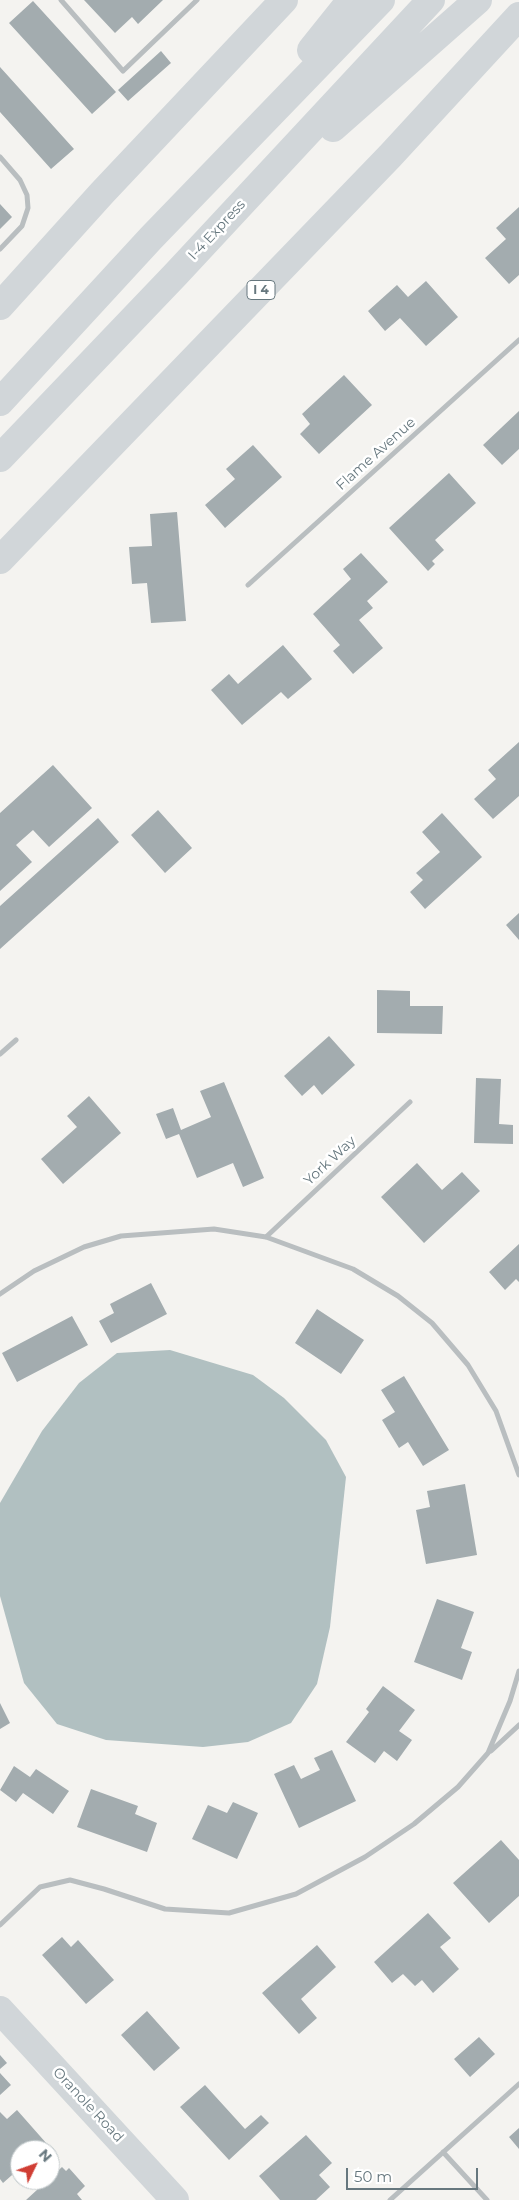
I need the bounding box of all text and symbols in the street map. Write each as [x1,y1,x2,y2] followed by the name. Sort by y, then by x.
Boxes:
[185,196,249,264] street label: I-4 Express
[247,280,275,300] road number: I 4
[333,414,419,494] street label: Flame Avenue
[301,1133,359,1189] street label: York Way
[49,2064,127,2146] street label: Oranole Road
[10,2140,60,2190] north arrow
[35,2145,56,2166] text: N
[349,2158,482,2190] scale bar
[354,2167,392,2186] text: 50 m

